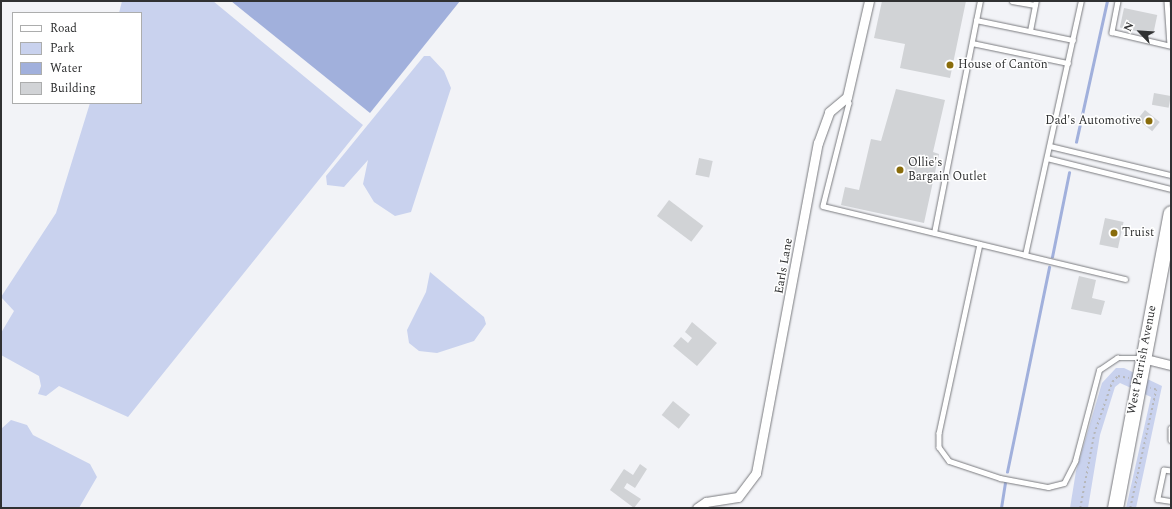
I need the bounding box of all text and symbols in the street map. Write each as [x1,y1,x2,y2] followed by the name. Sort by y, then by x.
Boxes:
[12,12,142,104] legend
[1120,12,1160,52] north arrow
[50,19,77,38] text: Road
[1119,19,1138,34] text: N
[50,39,75,58] text: Park
[958,58,1048,72] place label: House of Canton
[50,59,82,78] text: Water
[945,60,955,70] marker: House of Canton
[50,79,96,98] text: Building
[1045,114,1141,128] place label: Dad's Automotive
[1144,116,1154,126] marker: Dad's Automotive
[908,156,987,184] place label: Ollie's Bargain Outlet
[895,165,905,175] marker: Ollie's Bargain Outlet
[1122,226,1154,240] place label: Truist
[1109,228,1119,238] marker: Truist
[772,237,796,295] street label: Earls Lane
[1124,304,1160,416] street label: West Parrish Avenue

